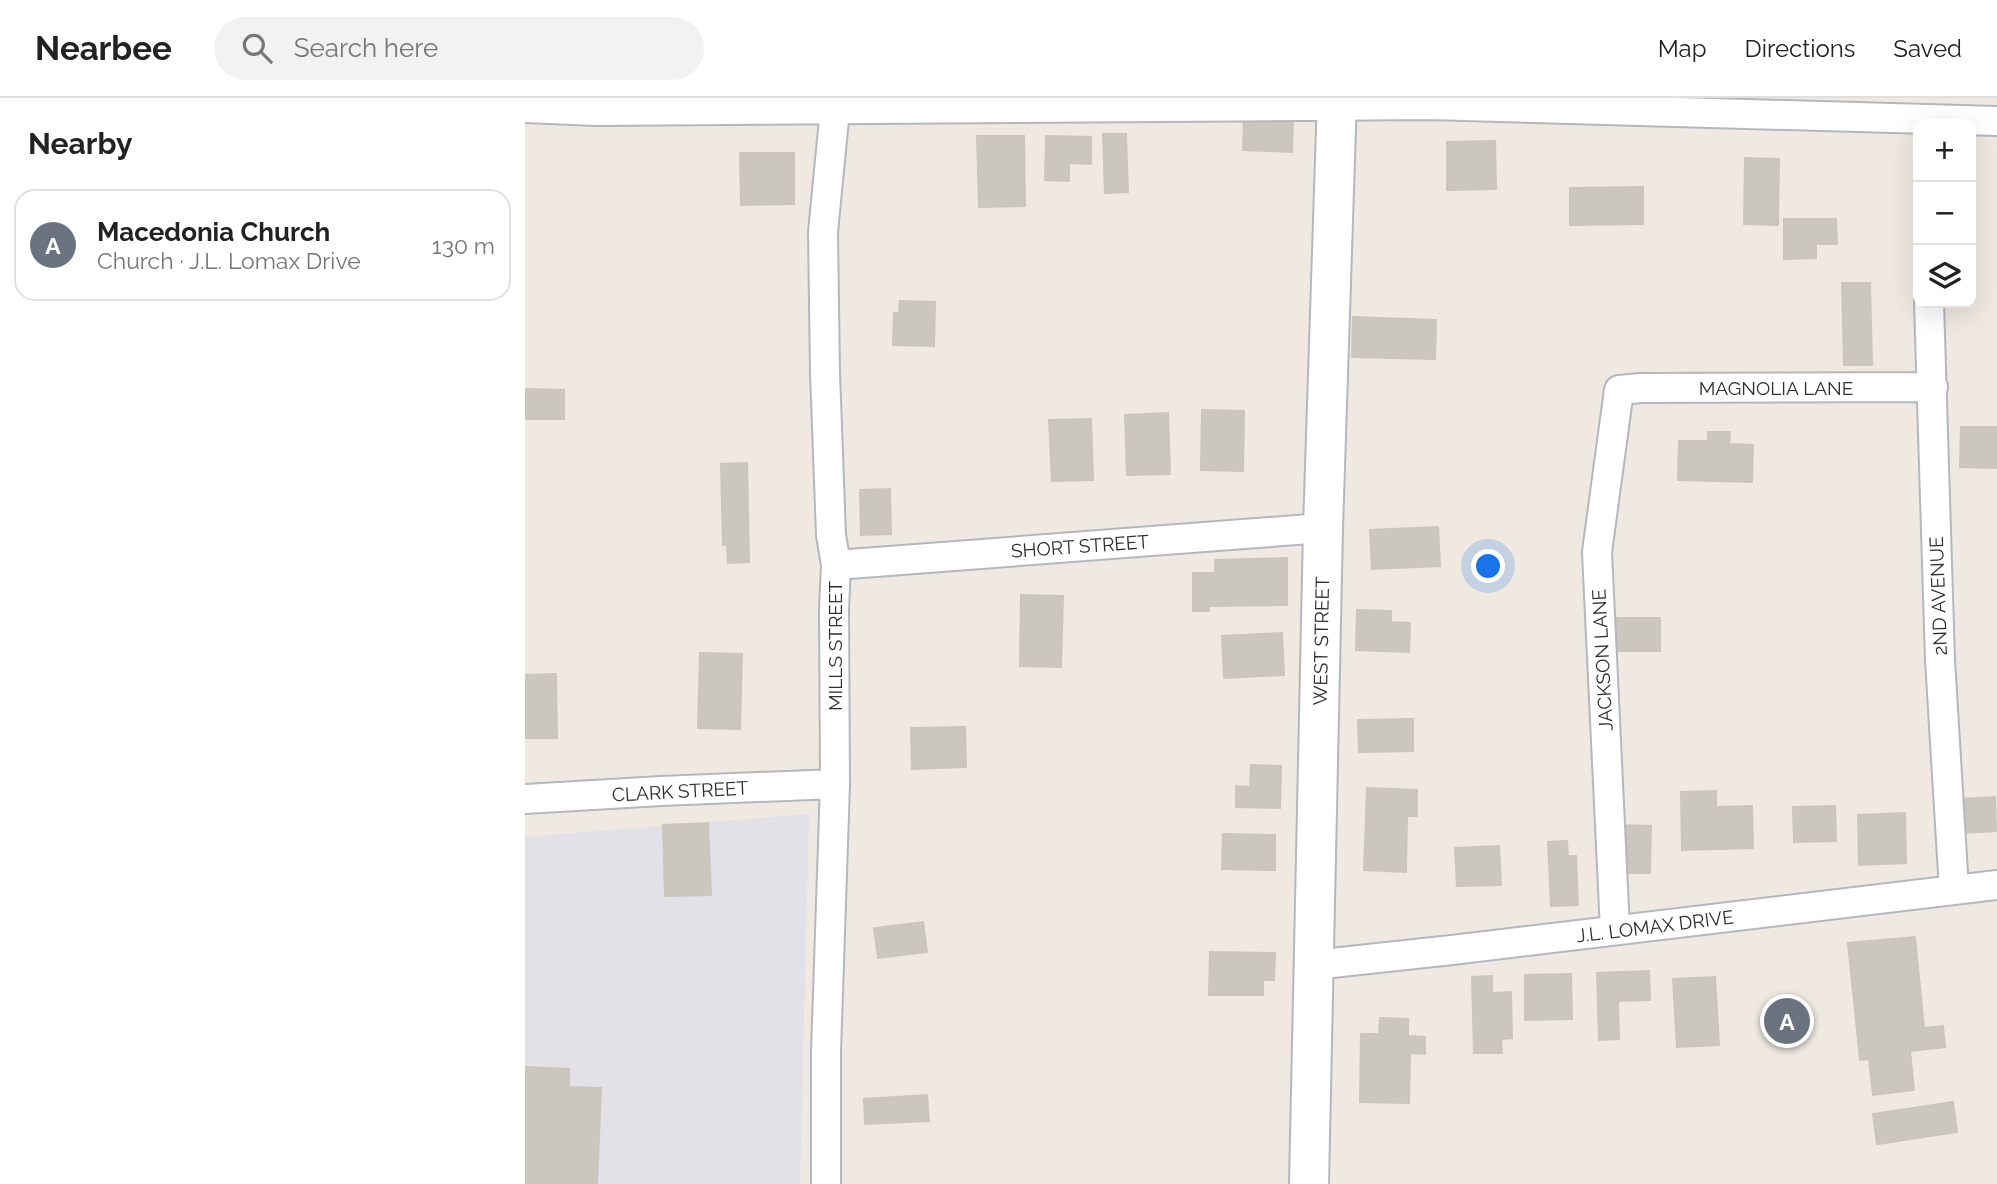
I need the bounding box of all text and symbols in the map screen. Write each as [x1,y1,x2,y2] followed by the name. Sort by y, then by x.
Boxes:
[214,17,704,80] search box
[35,29,172,68] text: Nearbee
[238,29,276,67] icon: search
[294,33,438,63] text: Search here
[1658,34,1707,63] text: Map
[1745,34,1855,63] text: Directions
[1893,34,1962,63] text: Saved
[1913,119,1976,308] map controls
[1913,119,1976,182] button: +
[28,126,132,161] text: Nearby
[1913,182,1976,245] button: −
[97,217,330,247] text: Macedonia Church
[45,232,61,259] text: A
[432,232,495,259] text: 130 m
[1913,245,1976,308] button: layers
[97,247,361,274] text: Church · J.L. Lomax Drive
[1699,377,1853,399] street label: MAGNOLIA LANE
[1010,530,1150,562] street label: SHORT STREET
[1925,536,1951,656] street label: 2ND AVENUE
[1471,549,1505,583] your location
[1309,576,1333,706] street label: WEST STREET
[824,581,846,711] street label: MILLS STREET
[1587,589,1617,731] street label: JACKSON LANE
[611,776,749,806] street label: CLARK STREET
[1575,905,1735,947] street label: J.L. LOMAX DRIVE
[1764,995,1810,1047] pin: A

